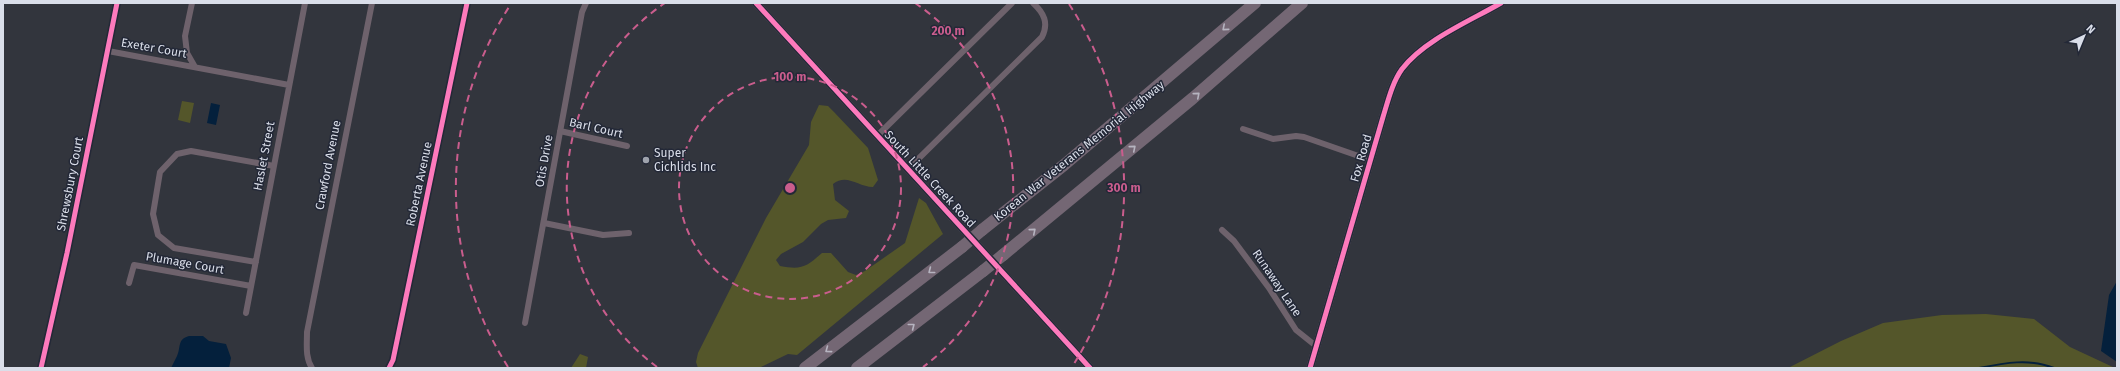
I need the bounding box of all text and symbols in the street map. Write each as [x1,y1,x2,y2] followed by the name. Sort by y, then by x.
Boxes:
[2064,16,2104,56] north arrow
[2083,22,2098,36] text: N
[931,24,965,38] text: 200 m
[1222,24,1230,31] one-way arrow
[120,35,189,61] street label: Exeter Court
[774,70,806,84] text: 100 m
[991,78,1167,224] street label: Korean War Veterans Memorial Highway
[1193,92,1200,99] one-way arrow
[568,115,625,141] street label: Barl Court
[312,119,344,211] street label: Crawford Avenue
[250,120,278,192] street label: Haslet Street
[882,128,978,230] street label: South Little Creek Road
[1348,132,1374,184] street label: Fox Road
[533,134,555,188] street label: Otis Drive
[54,135,86,232] street label: Shrewsbury Court
[403,140,435,228] street label: Roberta Avenue
[1129,145,1136,152] one-way arrow
[654,146,716,174] place label: Super Cichlids Inc
[641,155,651,165] marker: Super Cichlids Inc
[783,181,797,195] centre of rings
[1106,181,1141,195] text: 300 m
[1029,228,1036,235] one-way arrow
[1250,247,1304,319] street label: Runaway Lane
[145,249,226,277] street label: Plumage Court
[929,266,936,273] one-way arrow
[908,324,915,331] one-way arrow
[826,345,833,352] one-way arrow

